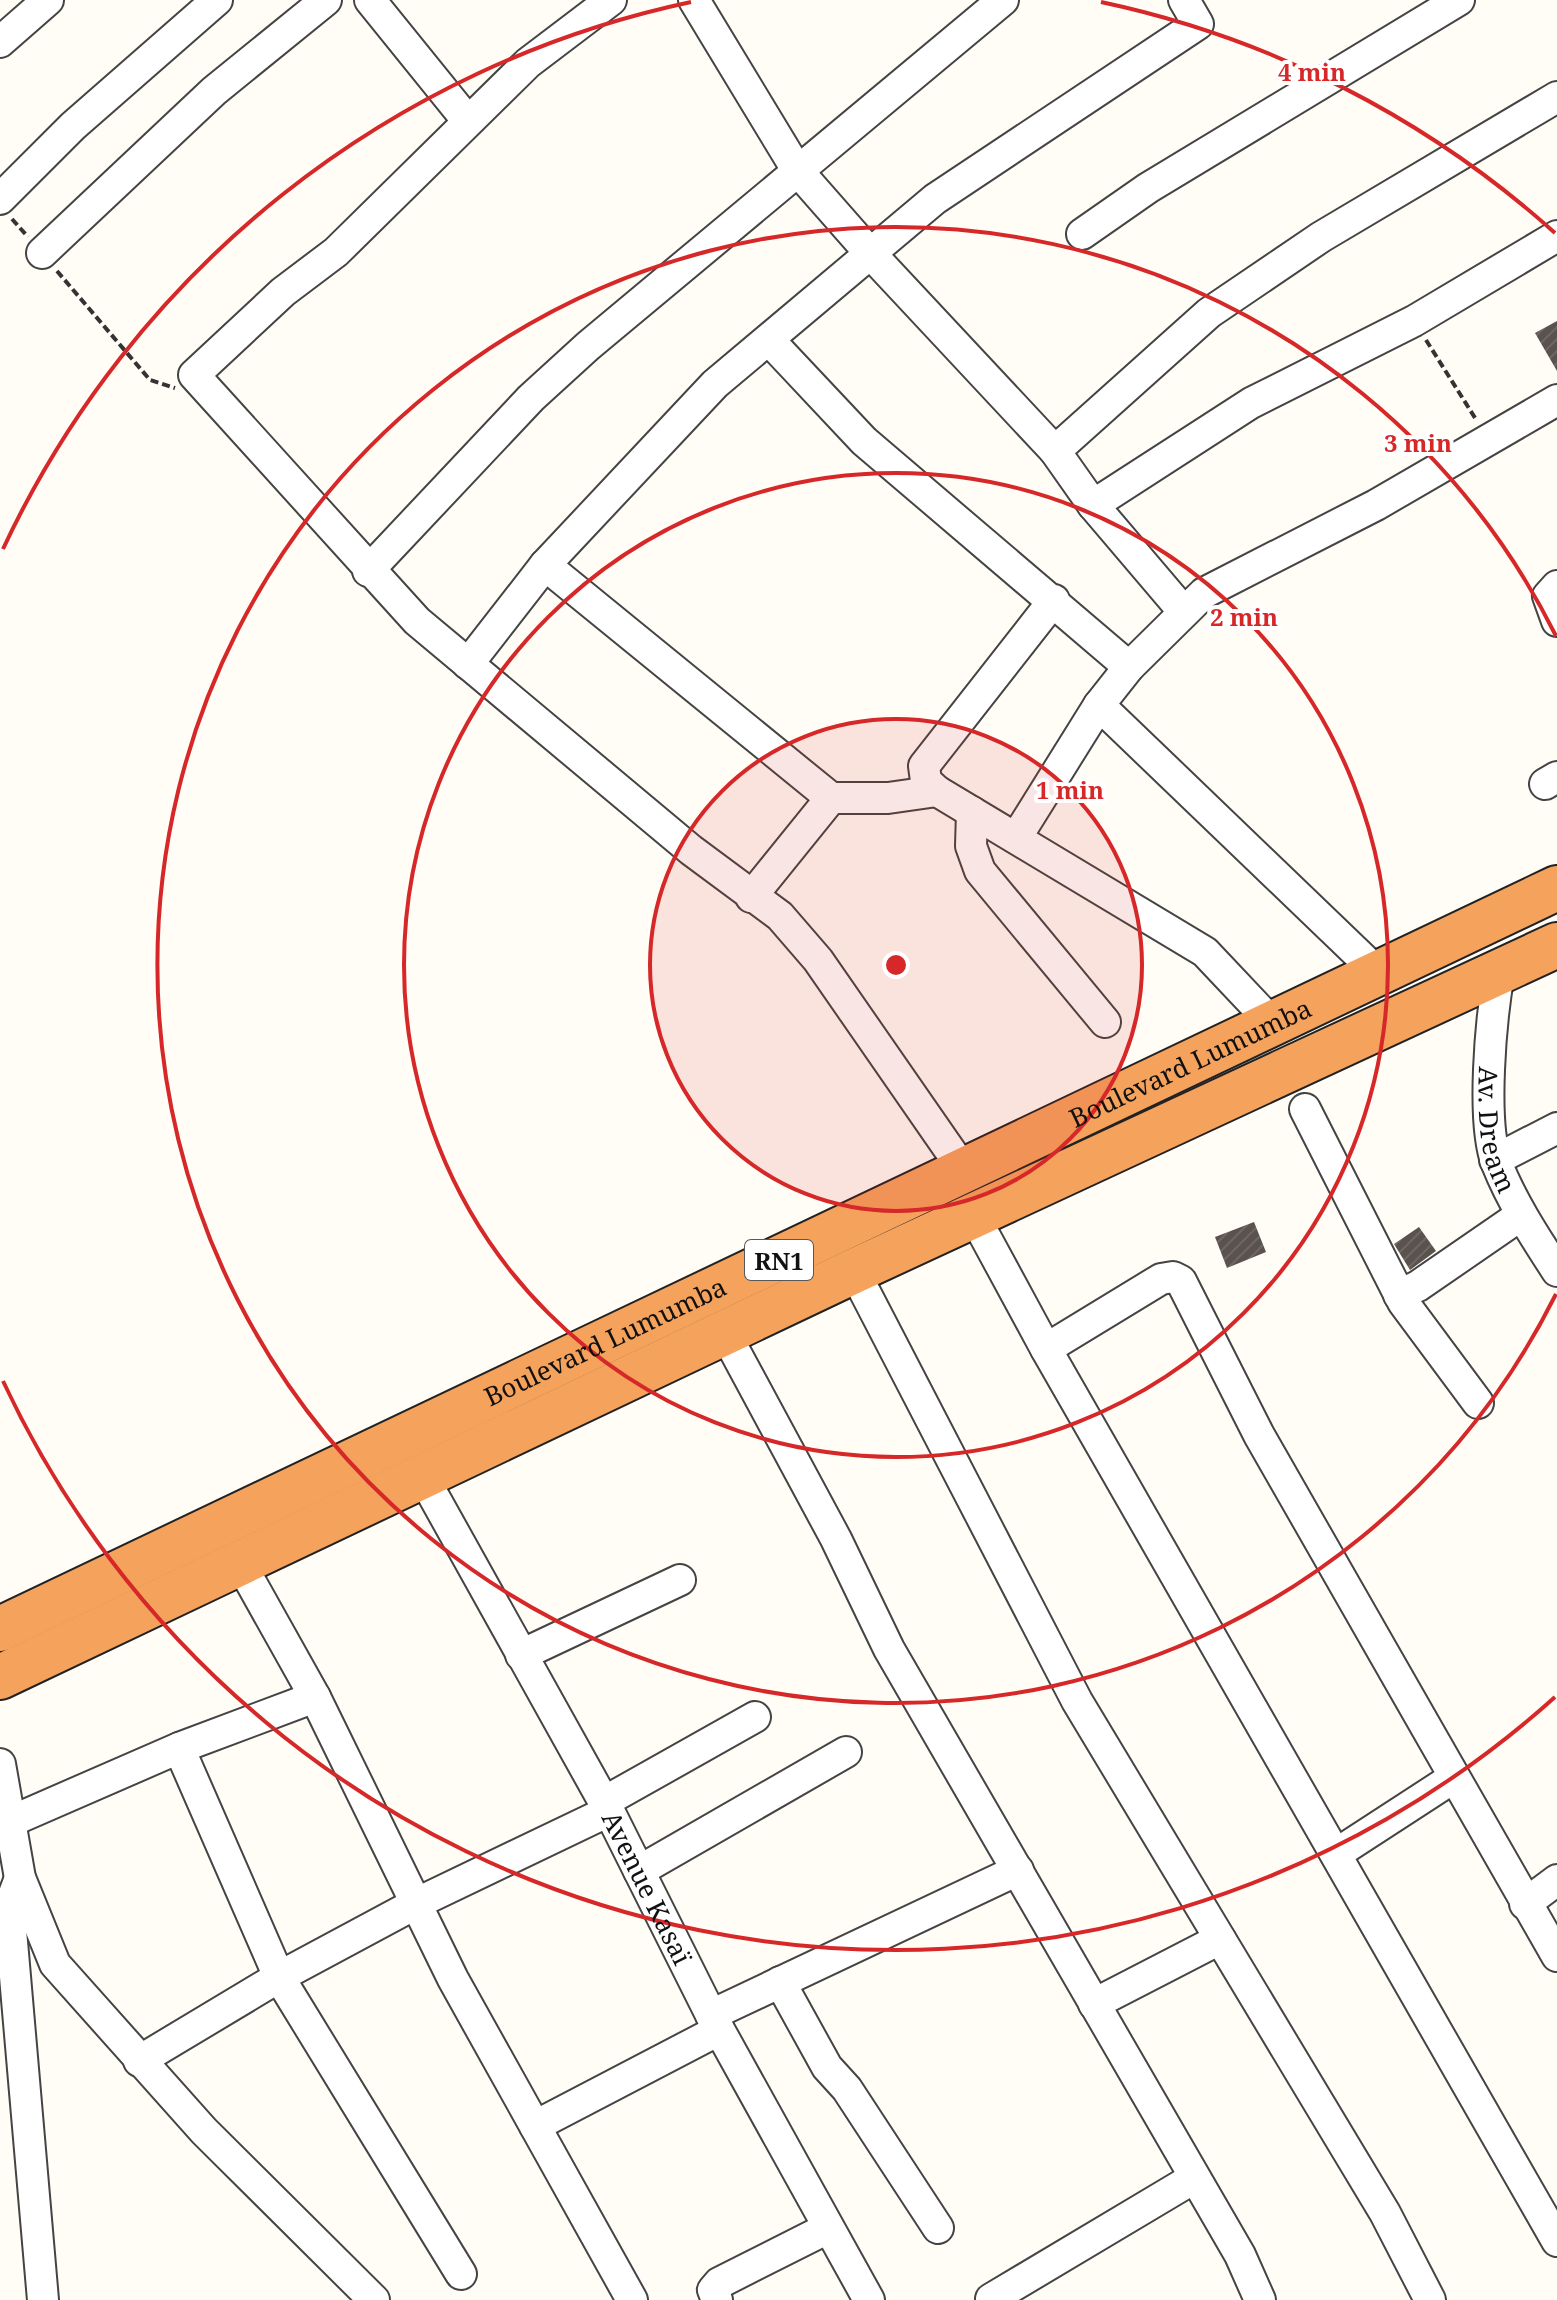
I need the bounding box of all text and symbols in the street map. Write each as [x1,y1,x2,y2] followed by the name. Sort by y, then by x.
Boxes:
[1278,55,1346,88] text: 4 min
[1384,426,1452,459] text: 3 min
[1210,600,1278,633] text: 2 min
[1036,773,1104,806] text: 1 min
[882,951,910,979] centre of rings
[1063,990,1317,1136] street label: Boulevard Lumumba
[1470,1066,1525,1198] street label: Av. Dream
[745,1240,813,1280] road number: RN1
[478,1268,732,1414] street label: Boulevard Lumumba
[594,1805,701,1971] street label: Avenue Kasaï

